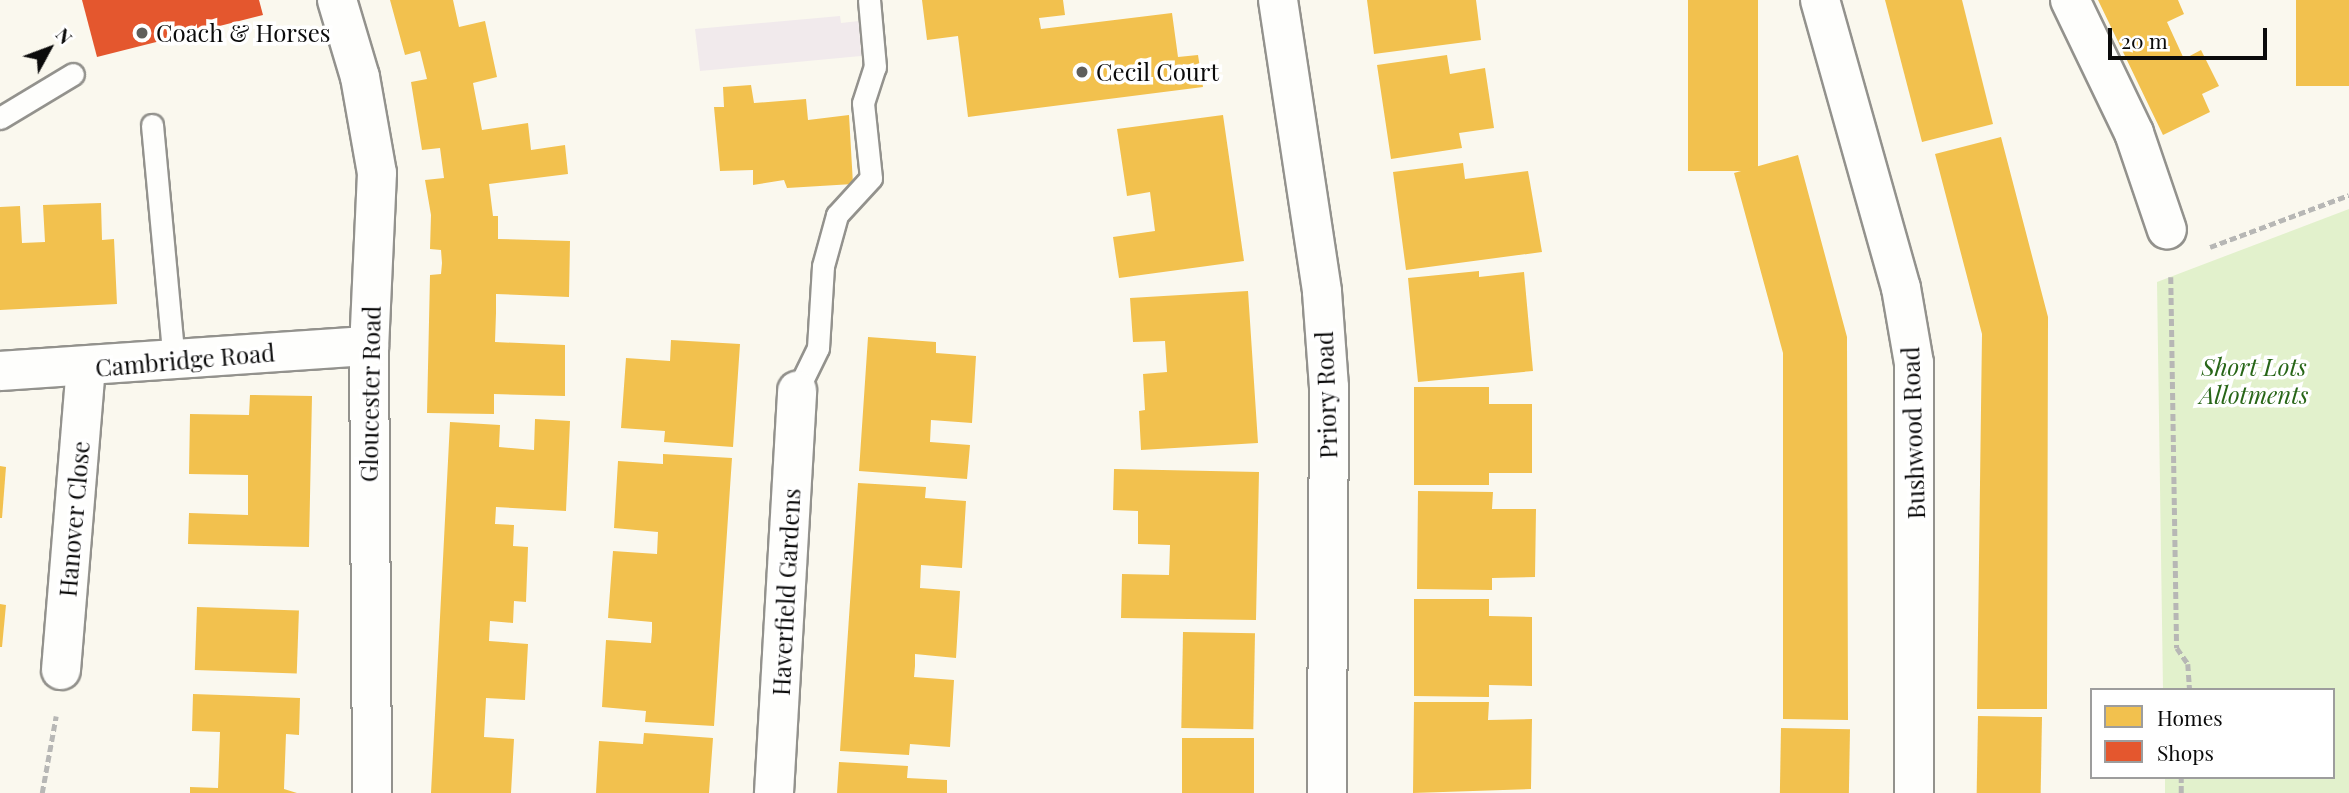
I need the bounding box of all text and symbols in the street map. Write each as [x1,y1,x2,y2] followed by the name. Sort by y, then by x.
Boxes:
[14,14,84,84] north arrow
[2111,14,2270,58] scale bar
[156,19,331,47] place label: Coach & Horses
[51,22,79,49] text: N
[134,25,150,41] marker: Coach & Horses
[2121,26,2168,54] text: 20 m
[1096,58,1219,86] place label: Cecil Court
[1074,64,1090,80] marker: Cecil Court
[354,305,386,483] street label: Gloucester Road
[1309,330,1343,460] street label: Priory Road
[94,338,276,382] street label: Cambridge Road
[1896,346,1930,520] street label: Bushwood Road
[2199,353,2309,409] park label: Short Lots Allotments
[53,440,95,598] street label: Hanover Close
[766,488,806,696] street label: Haverfield Gardens
[2090,688,2335,779] legend
[2157,703,2223,731] text: Homes
[2157,738,2214,766] text: Shops

